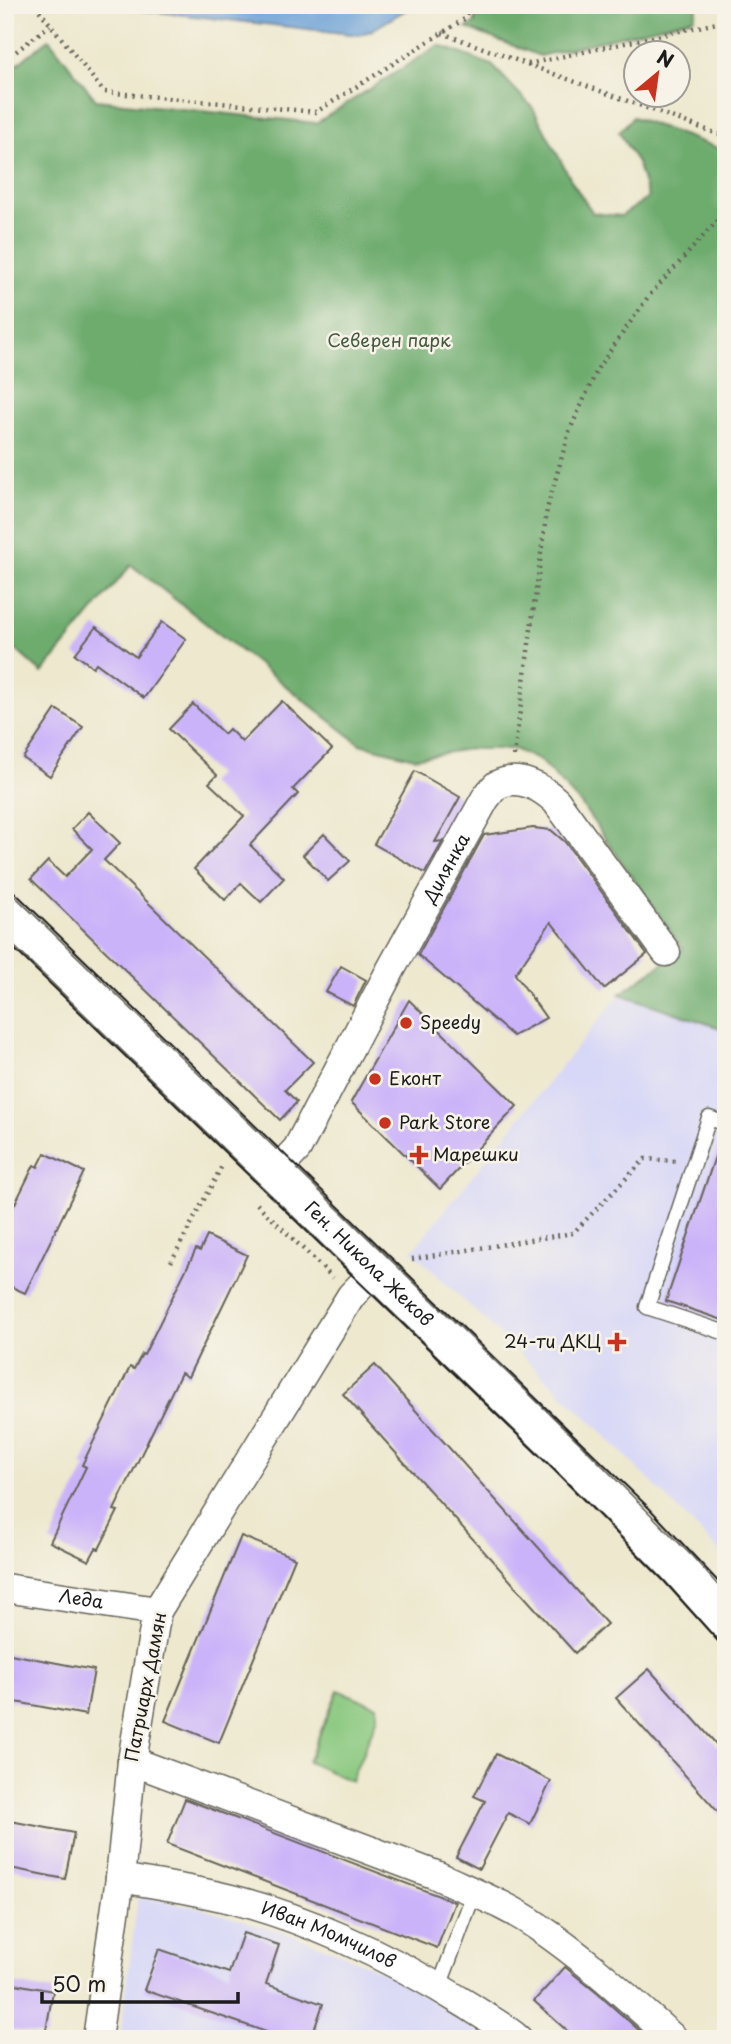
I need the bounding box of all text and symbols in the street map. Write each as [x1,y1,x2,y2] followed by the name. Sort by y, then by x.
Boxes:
[622,38,692,108] north arrow
[652,42,679,74] text: N
[327,326,451,353] park label: Северен парк
[415,827,476,908] street label: Дилянка
[420,1008,481,1035] place label: Speedy
[398,1015,414,1031] marker: Speedy
[389,1064,441,1091] place label: Еконт
[367,1071,383,1087] marker: Еконт
[399,1108,490,1135] place label: Park Store
[377,1115,393,1131] marker: Park Store
[433,1140,519,1167] place label: Марешки
[411,1147,427,1163] marker: Марешки
[299,1194,440,1332] street label: Ген. Никола Жеков
[504,1327,601,1354] place label: 24-ти ДКЦ
[607,1332,627,1352] marker: 24-ти ДКЦ
[57,1581,106,1615] street label: Леда
[117,1610,172,1764] street label: Патриарх Дамян
[258,1893,401,1974] street label: Иван Момчилов
[42,1960,238,2004] scale bar
[52,1967,106,1999] text: 50 m

